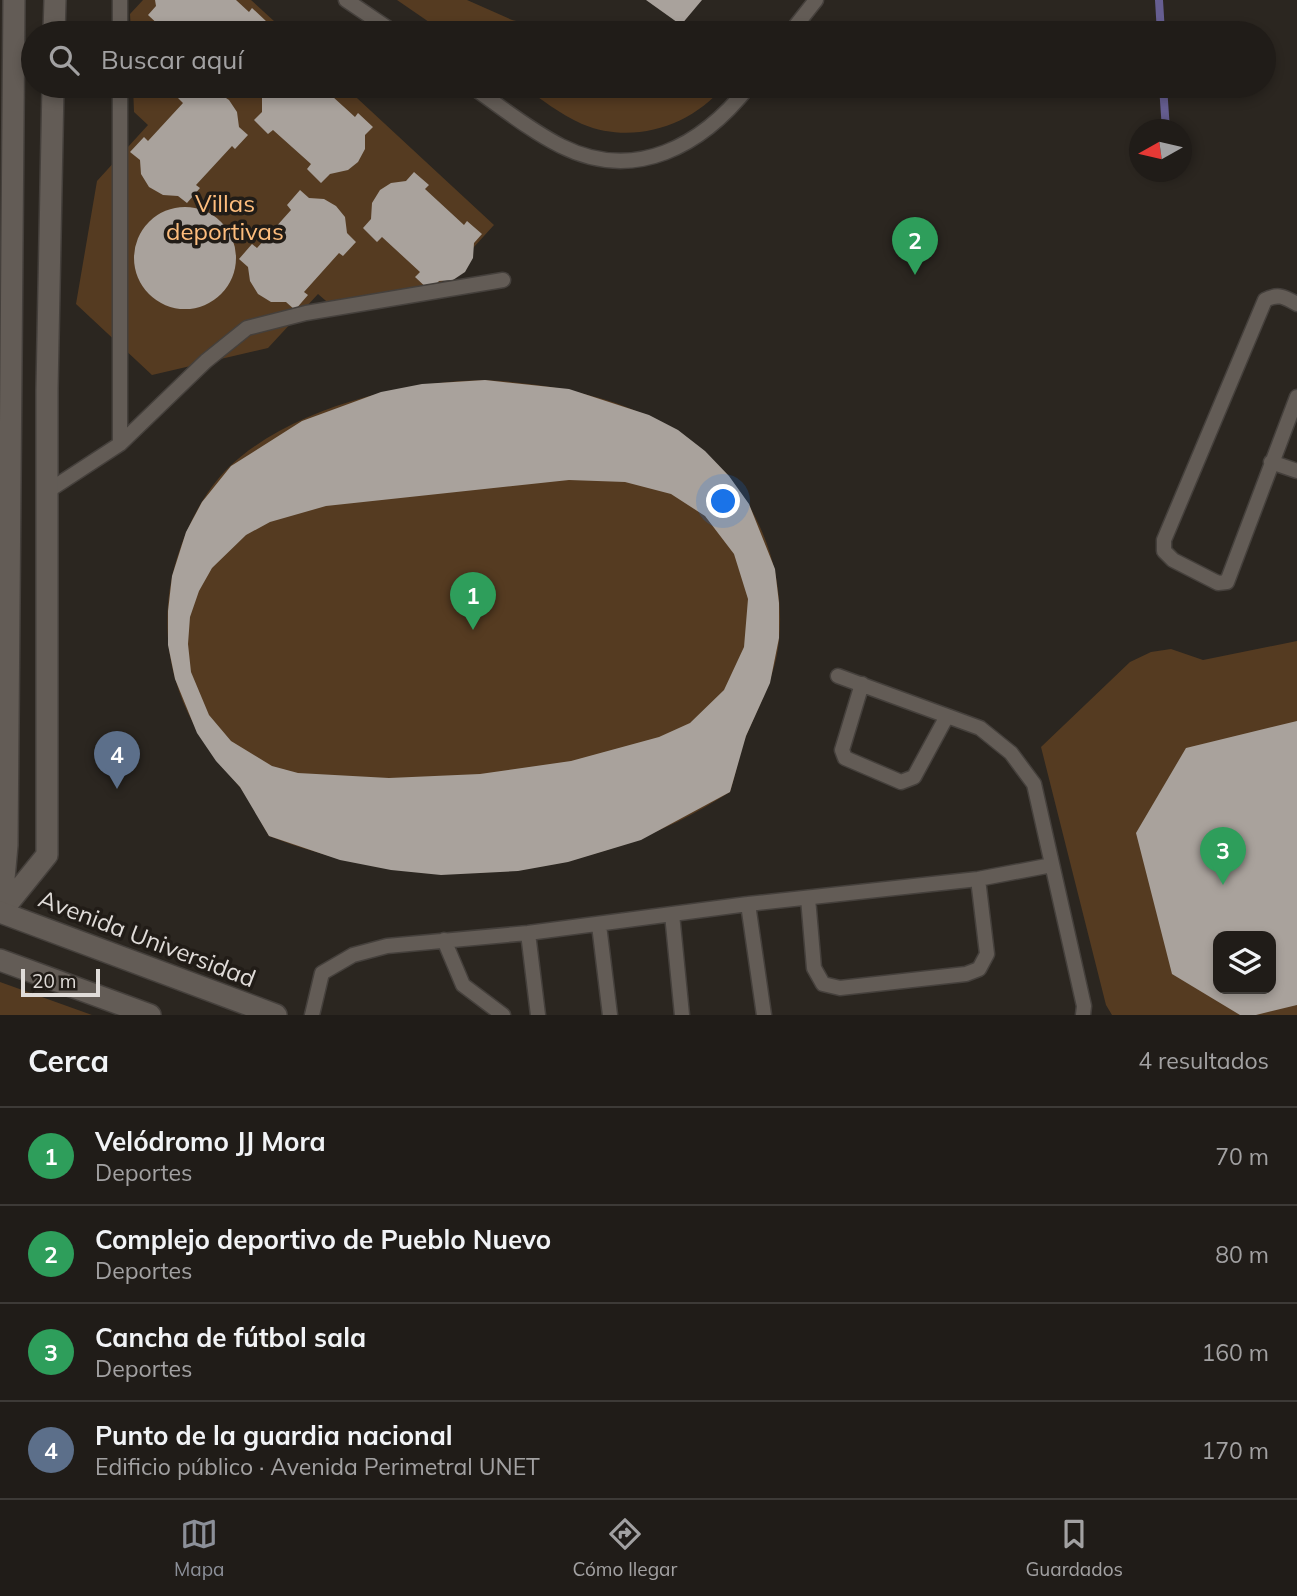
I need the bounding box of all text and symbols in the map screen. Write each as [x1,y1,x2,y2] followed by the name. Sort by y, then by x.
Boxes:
[21,21,1276,98] search box
[45,41,83,79] icon: search
[101,43,244,76] text: Buscar aquí
[1129,119,1192,182] north arrow
[166,188,284,246] park label: Villas deportivas
[892,217,938,275] pin: 2
[706,484,740,518] your location
[450,572,496,630] pin: 1
[94,731,140,789] pin: 4
[1200,827,1246,885] pin: 3
[35,883,260,993] street label: Avenida Universidad
[1213,931,1276,994] map controls
[1213,931,1276,994] button: layers
[21,966,100,998] scale bar
[32,969,76,993] text: 20 m
[28,1042,109,1080] text: Cerca
[1138,1046,1269,1075] text: 4 resultados
[95,1125,326,1158] text: Velódromo JJ Mora
[44,1142,58,1171] text: 1
[1215,1142,1269,1171] text: 70 m
[95,1158,192,1187] text: Deportes
[95,1223,551,1256] text: Complejo deportivo de Pueblo Nuevo
[44,1240,58,1269] text: 2
[1215,1240,1269,1269] text: 80 m
[95,1256,192,1285] text: Deportes
[95,1321,366,1354] text: Cancha de fútbol sala
[44,1338,58,1367] text: 3
[1201,1338,1269,1367] text: 160 m
[95,1354,192,1383] text: Deportes
[95,1419,453,1452] text: Punto de la guardia nacional
[44,1436,58,1465] text: 4
[1201,1436,1269,1465] text: 170 m
[95,1452,540,1481] text: Edificio público · Avenida Perimetral UNET
[174,1515,225,1581] tab: Mapa
[573,1515,677,1581] tab: Cómo llegar
[1025,1515,1123,1581] tab: Guardados

